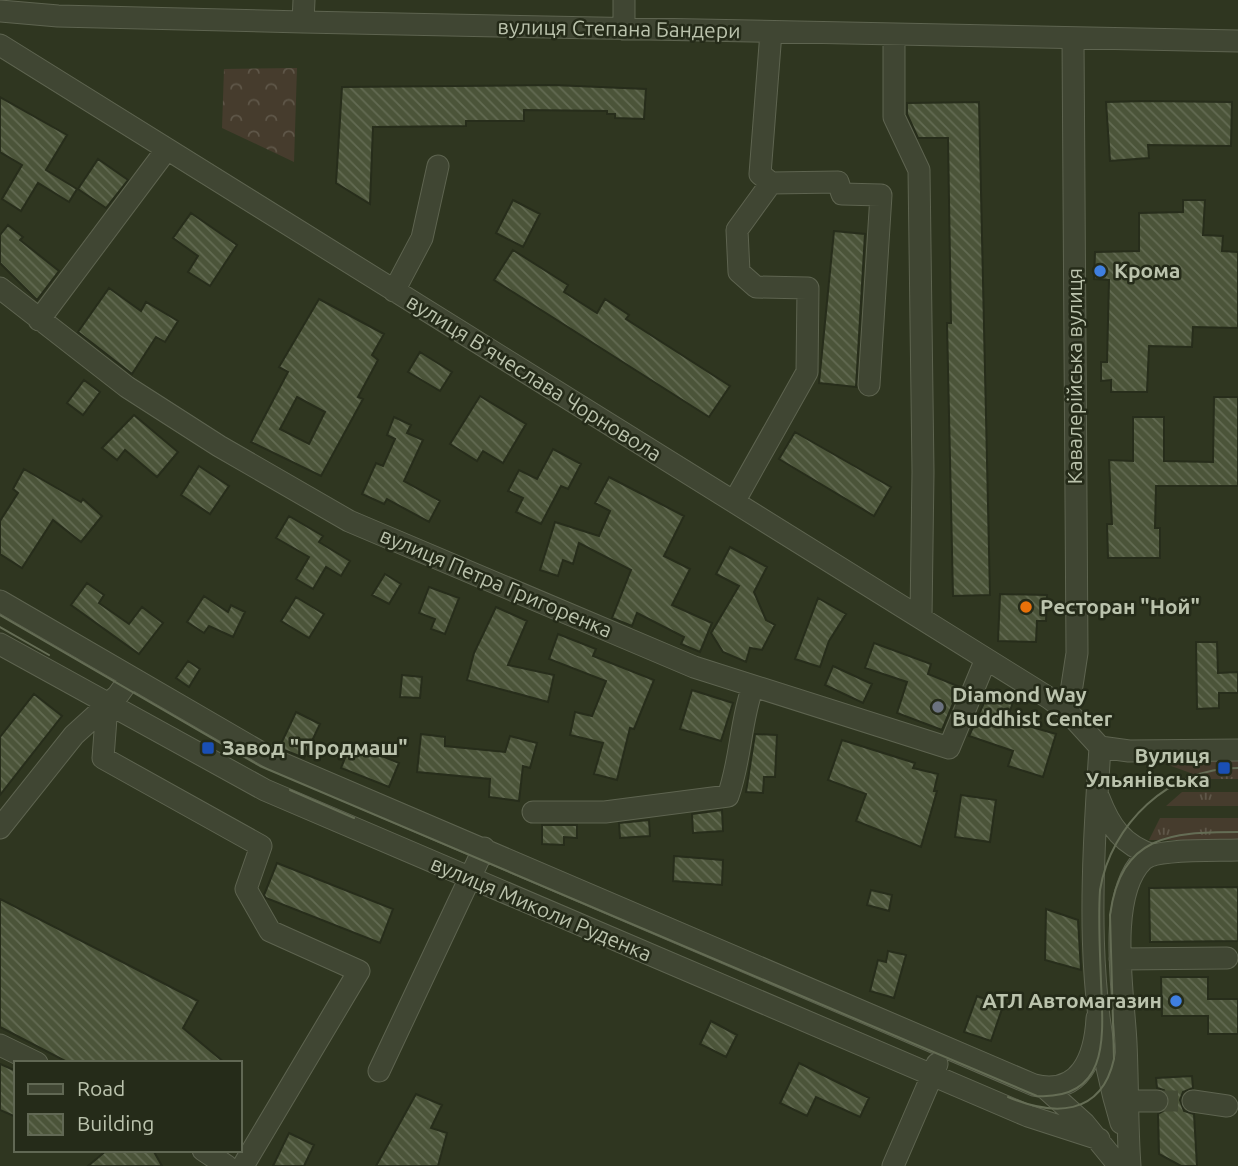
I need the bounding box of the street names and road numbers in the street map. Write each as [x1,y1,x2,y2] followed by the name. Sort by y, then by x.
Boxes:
[497,14,741,42] street label: вулиця Степана Бандери
[1062,268,1086,484] street label: Кавалерійська вулиця
[403,289,666,466] street label: вулиця В'ячеслава Чорновола
[377,522,616,642] street label: вулиця Петра Григоренка
[427,851,655,966] street label: вулиця Миколи Руденка

